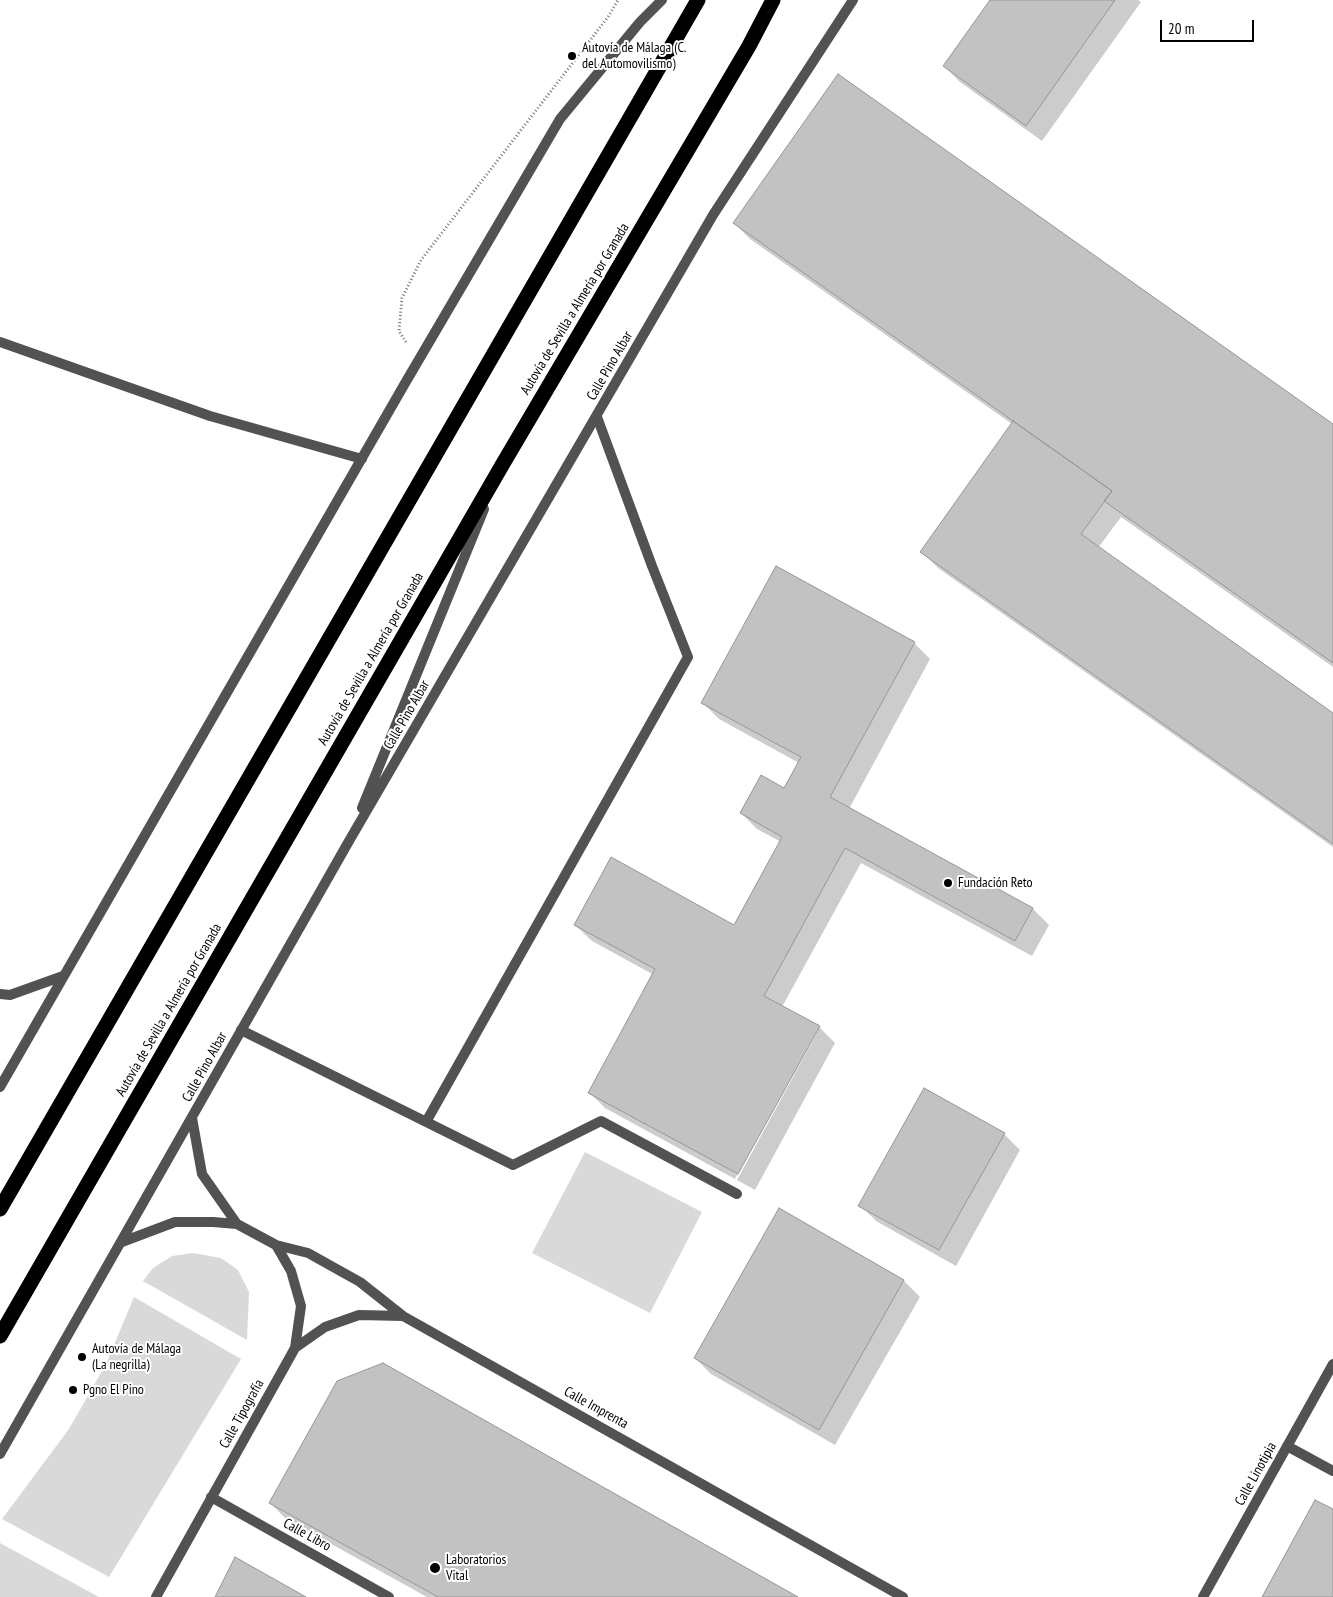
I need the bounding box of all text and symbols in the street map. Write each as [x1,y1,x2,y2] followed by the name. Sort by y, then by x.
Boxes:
[1163,10,1257,42] scale bar
[1168,19,1194,38] text: 20 m
[582,40,686,72] place label: Autovía de Málaga (C. del Automovilismo)
[566,50,578,62] marker: Autovía de Málaga (C. del Automovilismo)
[517,220,633,398] street label: Autovía de Sevilla a Almería por Granada
[583,328,637,404] street label: Calle Pino Albar
[315,570,427,748] street label: Autovía de Sevilla a Almería por Granada
[380,677,434,753] street label: Calle Pino Albar
[958,875,1033,891] place label: Fundación Reto
[942,877,954,889] marker: Fundación Reto
[113,921,225,1099] street label: Autovía de Sevilla a Almería por Granada
[179,1029,231,1105] street label: Calle Pino Albar
[92,1341,181,1374] place label: Autovía de Málaga (La negrilla)
[76,1351,88,1363] marker: Autovía de Málaga (La negrilla)
[216,1377,268,1451] street label: Calle Tipografía
[83,1382,144,1398] place label: Pgno El Pino
[561,1383,631,1433] street label: Calle Imprenta
[67,1384,79,1396] marker: Pgno El Pino
[1232,1439,1280,1509] street label: Calle Linotipia
[280,1515,334,1555] street label: Calle Libro
[446,1552,506,1584] place label: Laboratorios Vital
[428,1561,442,1575] marker: Laboratorios Vital

